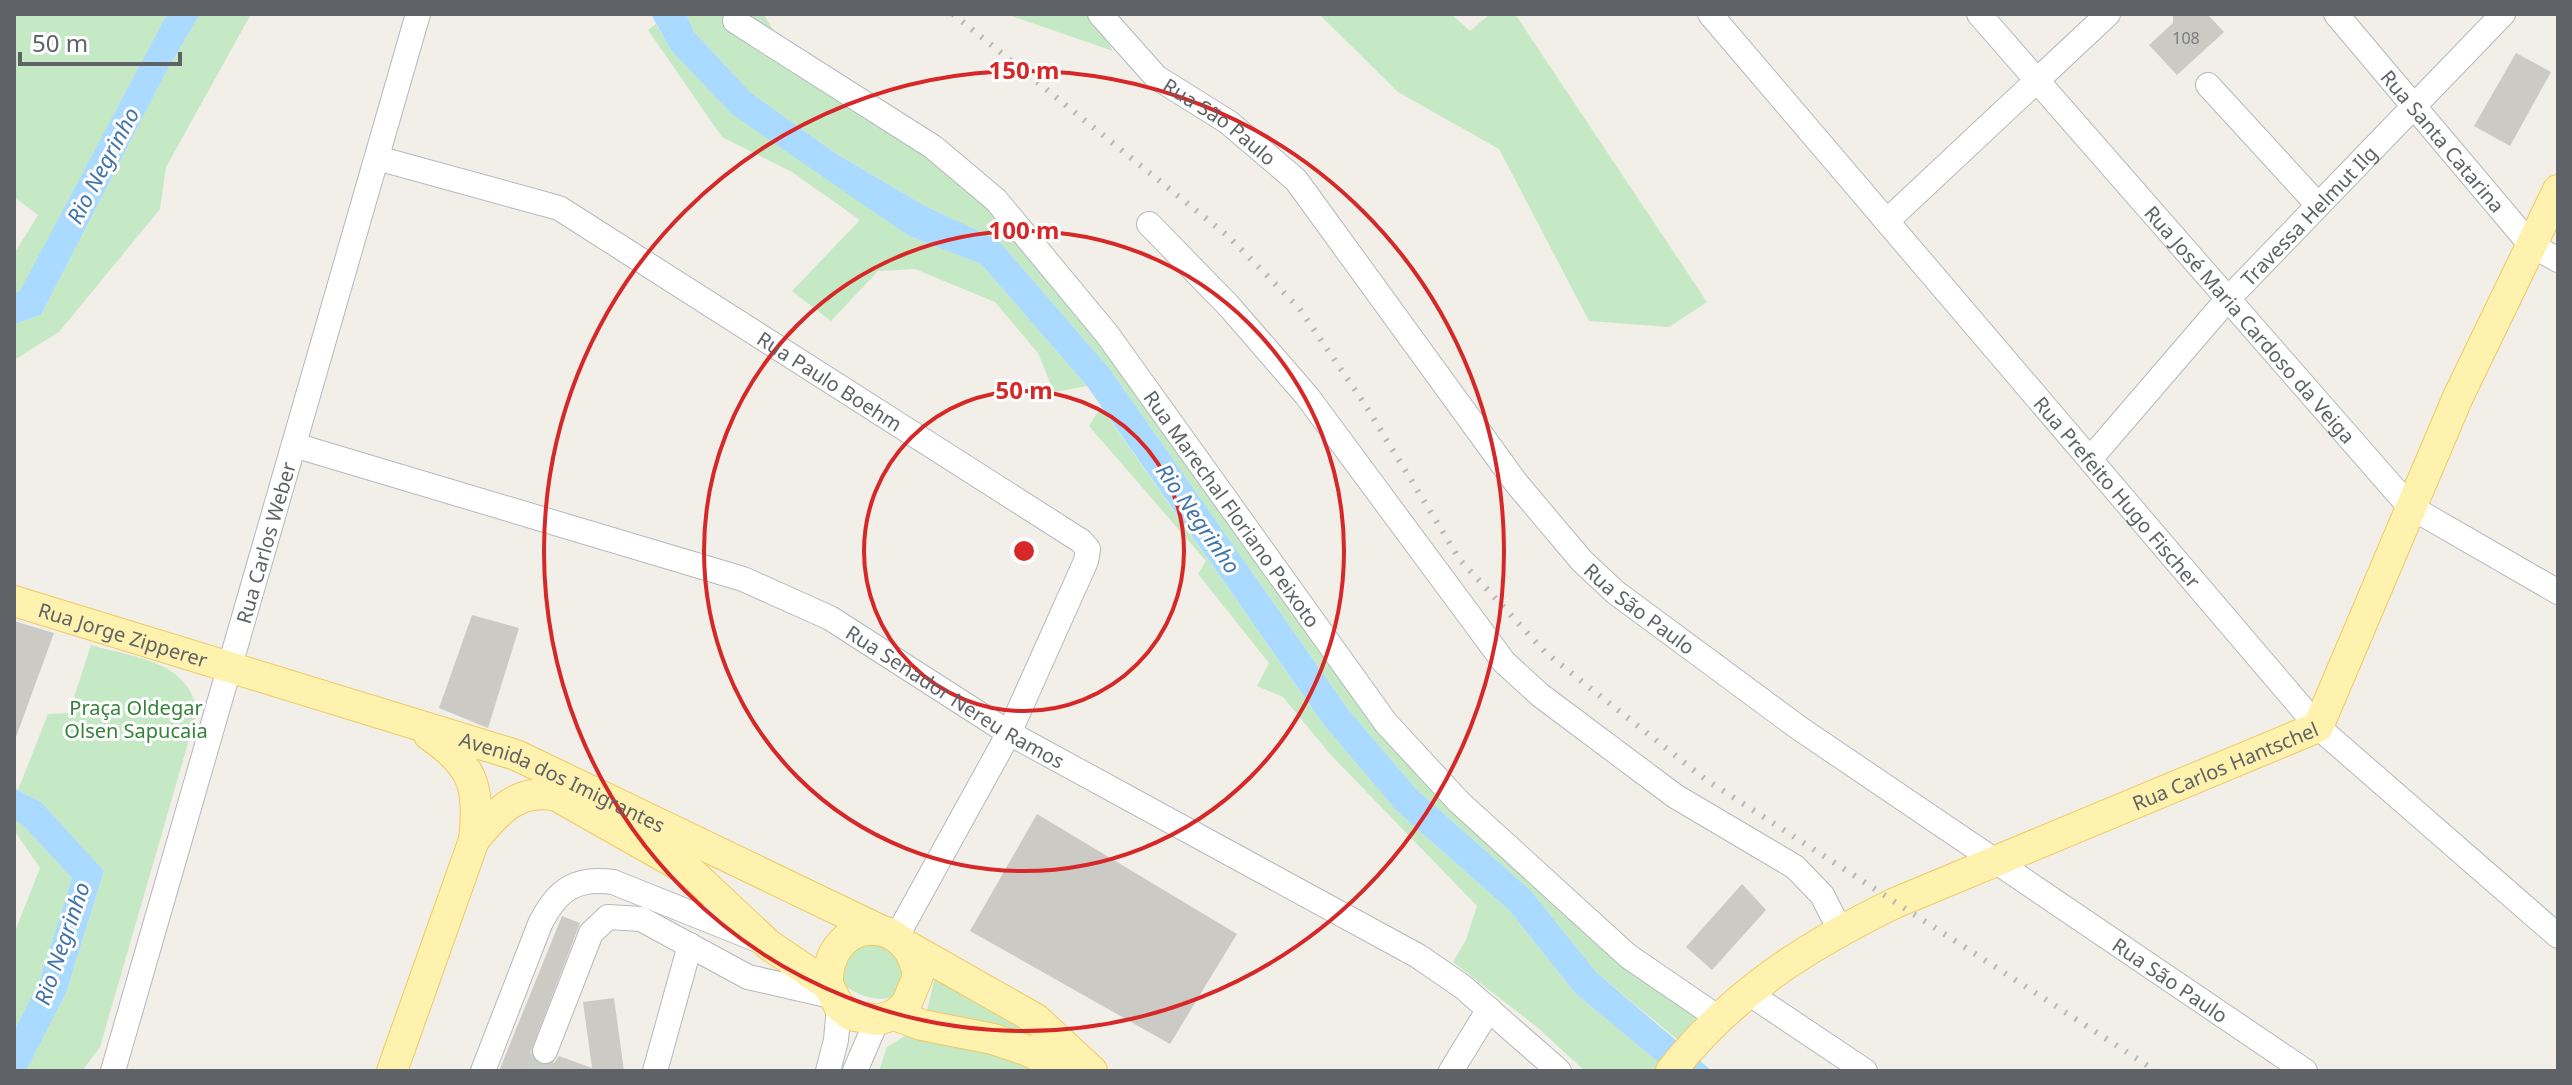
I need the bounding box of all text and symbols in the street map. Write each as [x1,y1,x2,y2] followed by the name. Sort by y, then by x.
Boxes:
[20,16,180,66] scale bar
[32,26,88,59] text: 50 m
[2172,27,2200,49] house number: 108
[989,53,1059,86] text: 150 m
[2375,64,2511,218] street label: Rua Santa Catarina
[1158,71,1282,171] street label: Rua São Paulo
[59,101,145,229] water label: Rio Negrinho
[2235,139,2383,291] street label: Travessa Helmut Ilg
[2139,200,2362,449] street label: Rua José Maria Cardoso da Veiga
[989,213,1059,246] text: 100 m
[752,325,907,437] street label: Rua Paulo Boehm
[995,373,1053,406] text: 50 m
[1138,385,1326,633] street label: Rua Marechal Floriano Peixoto
[2028,390,2207,593] street label: Rua Prefeito Hugo Fischer
[1150,457,1248,579] water label: Rio Negrinho
[229,459,302,626] street label: Rua Carlos Weber
[1010,537,1038,565] centre of rings
[1579,557,1701,660] street label: Rua São Paulo
[35,596,211,673] street label: Rua Jorge Zipperer
[841,618,1069,774] street label: Rua Senador Nereu Ramos
[64,694,208,744] park label: Praça Oldegar Olsen Sapucaia
[2128,715,2322,816] street label: Rua Carlos Hantschel
[456,725,670,838] street label: Avenida dos Imigrantes
[26,878,96,1008] water label: Rio Negrinho
[2107,931,2233,1028] street label: Rua São Paulo

